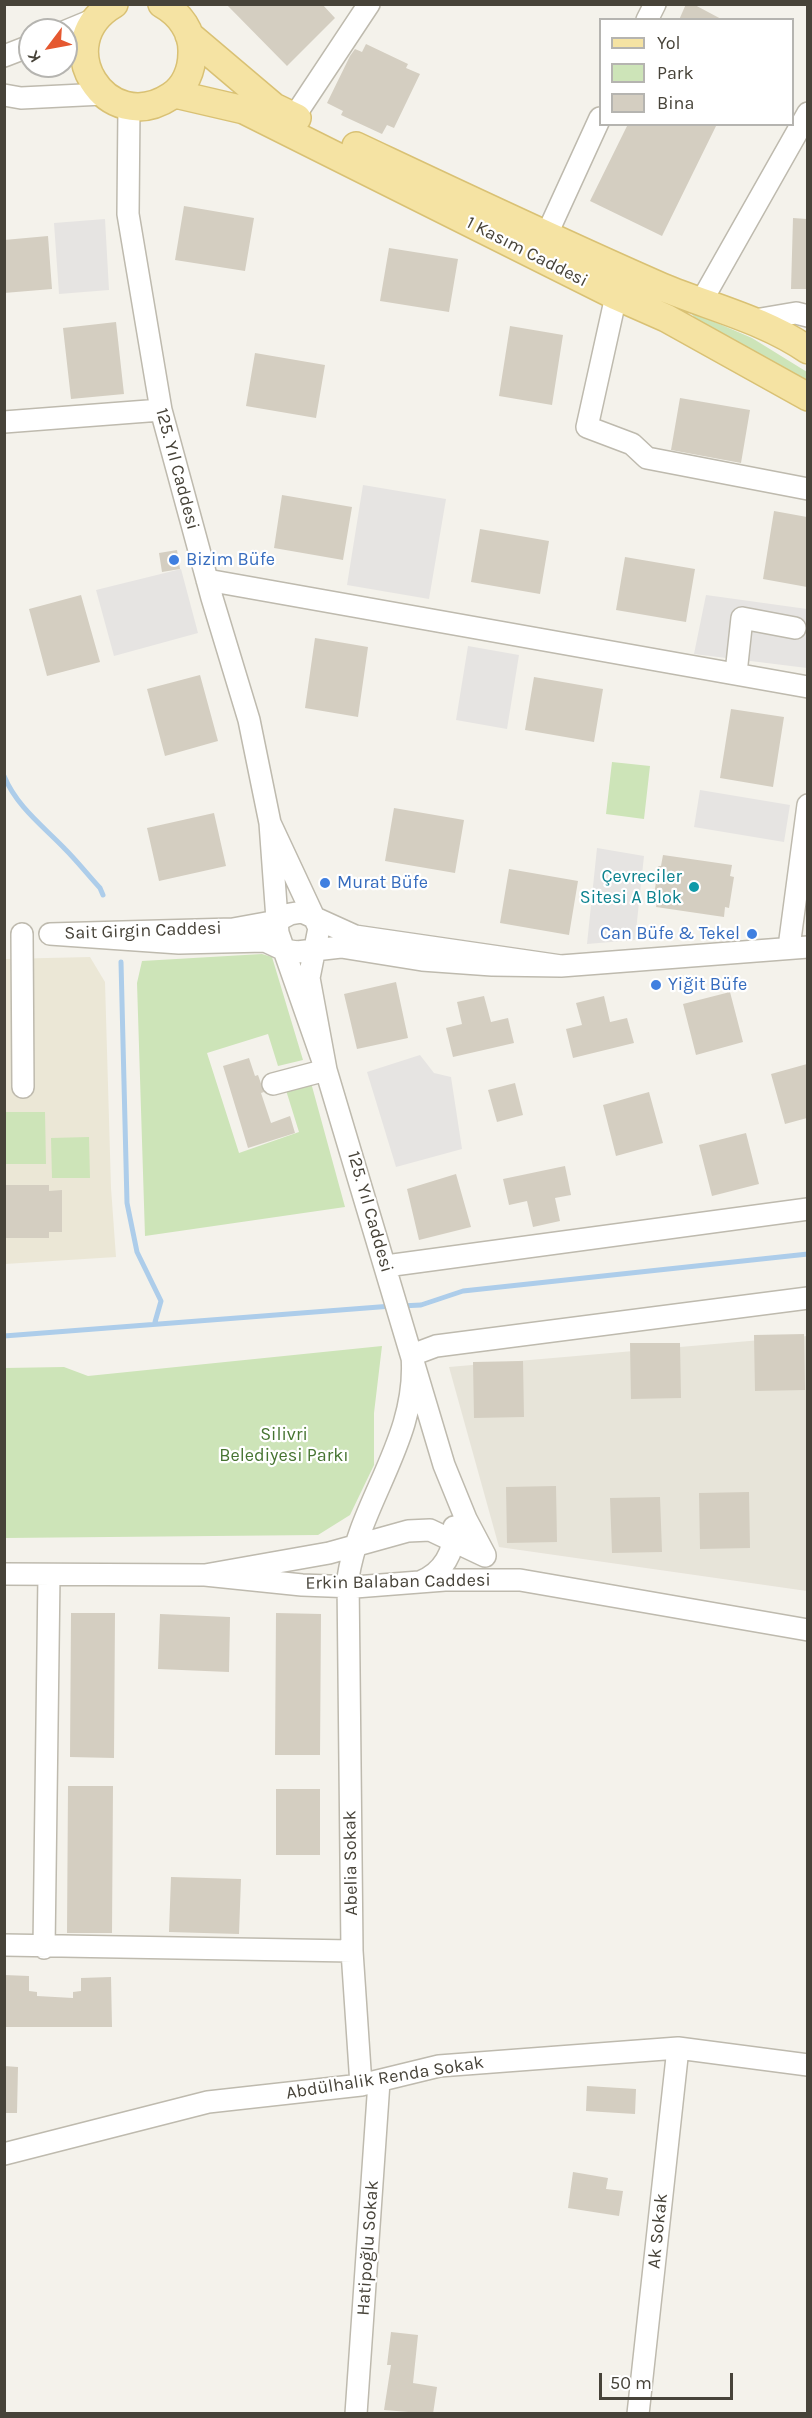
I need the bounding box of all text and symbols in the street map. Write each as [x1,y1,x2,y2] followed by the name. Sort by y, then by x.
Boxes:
[18,18,78,78] north arrow
[599,18,794,126] legend
[657,32,681,54] text: Yol
[23,47,45,66] text: K
[657,62,694,84] text: Park
[657,92,694,114] text: Bina
[463,212,591,292] street label: 1 Kasım Caddesi
[150,406,204,532] street label: 125. Yıl Caddesi
[186,549,275,571] place label: Bizim Büfe
[167,553,181,567] marker: Bizim Büfe
[580,866,682,908] place label: Çevreciler Sitesi A Blok
[337,872,428,894] place label: Murat Büfe
[318,876,332,890] marker: Murat Büfe
[687,880,701,894] marker: Çevreciler Sitesi A Blok
[64,917,222,945] street label: Sait Girgin Caddesi
[600,923,740,945] place label: Can Büfe & Tekel
[745,927,759,941] marker: Can Büfe & Tekel
[668,974,747,996] place label: Yiğit Büfe
[649,978,663,992] marker: Yiğit Büfe
[342,1149,398,1275] street label: 125. Yıl Caddesi
[219,1424,349,1466] park label: Silivri Belediyesi Parkı
[305,1570,491,1594] street label: Erkin Balaban Caddesi
[339,1810,363,1916] street label: Abelia Sokak
[284,2052,486,2104] street label: Abdülhalik Renda Sokak
[352,2180,384,2316] street label: Hatipoğlu Sokak
[643,2192,673,2270] street label: Ak Sokak
[602,2361,736,2399] scale bar
[610,2372,652,2394] text: 50 m

